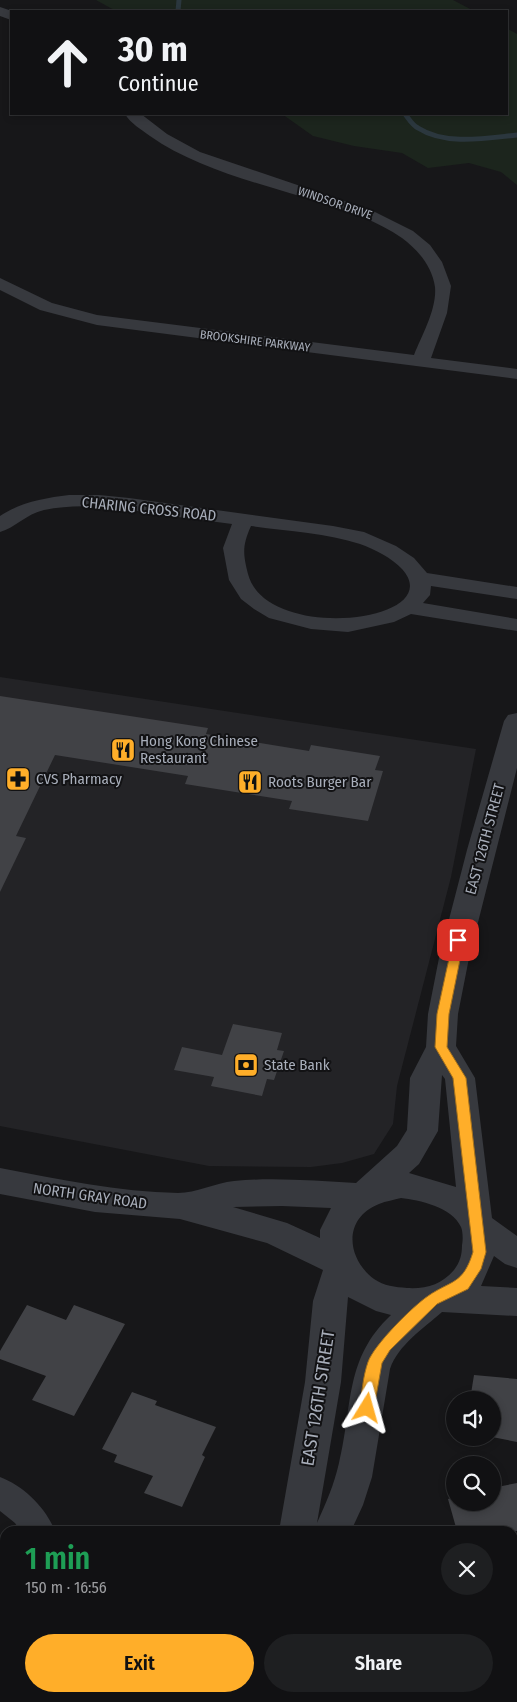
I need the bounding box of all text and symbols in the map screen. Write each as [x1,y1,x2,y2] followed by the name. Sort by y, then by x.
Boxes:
[118,28,188,70] text: 30 m
[35,30,100,95] icon: ahead
[118,70,199,97] text: Continue
[296,184,374,222] street label: WINDSOR DRIVE
[199,327,311,355] street label: BROOKSHIRE PARKWAY
[81,493,217,525] street label: CHARING CROSS ROAD
[140,732,258,767] place label: Hong Kong Chinese Restaurant
[110,737,136,763] restaurant icon: Hong Kong Chinese Restaurant
[5,766,31,792] pharmacy icon: CVS Pharmacy
[237,769,263,795] restaurant icon: Roots Burger Bar
[36,770,122,788] place label: CVS Pharmacy
[268,773,372,791] place label: Roots Burger Bar
[461,781,509,897] street label: EAST 126TH STREET
[437,919,479,961] pin
[444,926,472,954] icon: arrive
[233,1052,259,1078] bank icon: State Bank
[264,1056,330,1074] place label: State Bank
[32,1179,148,1213] street label: NORTH GRAY ROAD
[296,1328,340,1468] street label: EAST 126TH STREET
[340,1381,392,1433] position arrow
[446,1391,501,1511] map controls
[446,1391,501,1446] button: sound
[446,1456,501,1511] button: search
[25,1541,90,1577] text: 1 min
[441,1543,493,1595] button: close
[25,1578,107,1597] text: 150 m · 16:56
[25,1634,254,1692] button: Exit
[264,1634,493,1692] button: Share

